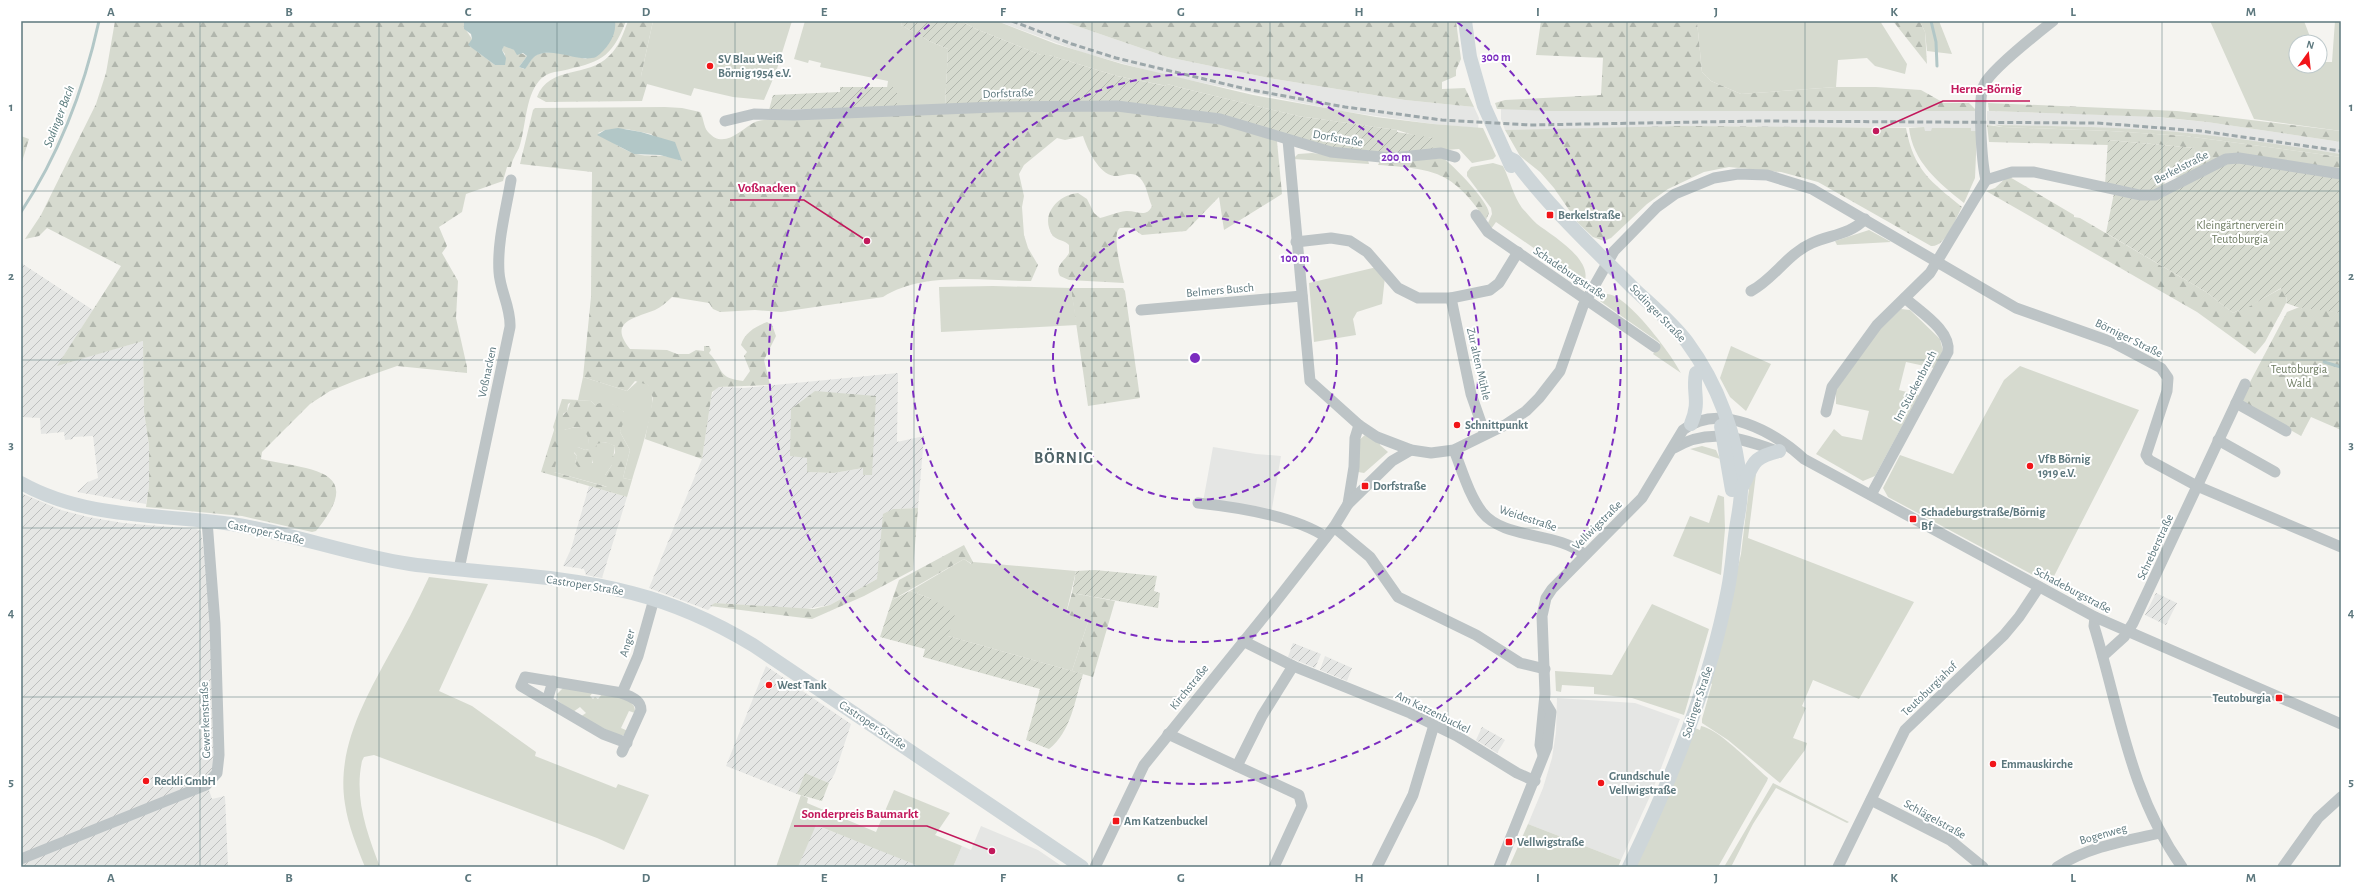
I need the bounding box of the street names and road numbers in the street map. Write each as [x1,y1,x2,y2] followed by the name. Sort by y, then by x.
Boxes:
[982,86,1034,100] street label: Dorfstraße
[1312,128,1364,148] street label: Dorfstraße
[2152,148,2210,186] street label: Berkelstraße
[1531,244,1609,302] street label: Schadeburgstraße
[1186,281,1254,299] street label: Belmers Busch
[1628,282,1688,344] street label: Sodinger Straße
[2093,317,2165,359] street label: Börniger Straße
[1465,327,1493,401] street label: Zur alten Mühle
[476,345,498,399] street label: Voßnacken
[1891,348,1939,424] street label: Im Stückenbruch
[1570,498,1624,552] street label: Vellwigstraße
[1498,503,1558,533] street label: Weidestraße
[2135,512,2175,582] street label: Schreberstraße
[226,518,306,546] street label: Castroper Straße
[2033,565,2113,615] street label: Schadeburgstraße
[545,573,625,597] street label: Castroper Straße
[617,628,637,658] street label: Anger
[1899,659,1960,718] street label: Teutoburgiahof
[1167,662,1211,712] street label: Kirchstraße
[1680,665,1714,739] street label: Sodinger Straße
[198,682,212,758] street label: Gewerkenstraße
[1394,689,1472,735] street label: Am Katzenbuckel
[837,698,909,752] street label: Castroper Straße
[1902,797,1968,841] street label: Schlägelstraße
[2078,821,2128,846] street label: Bogenweg

